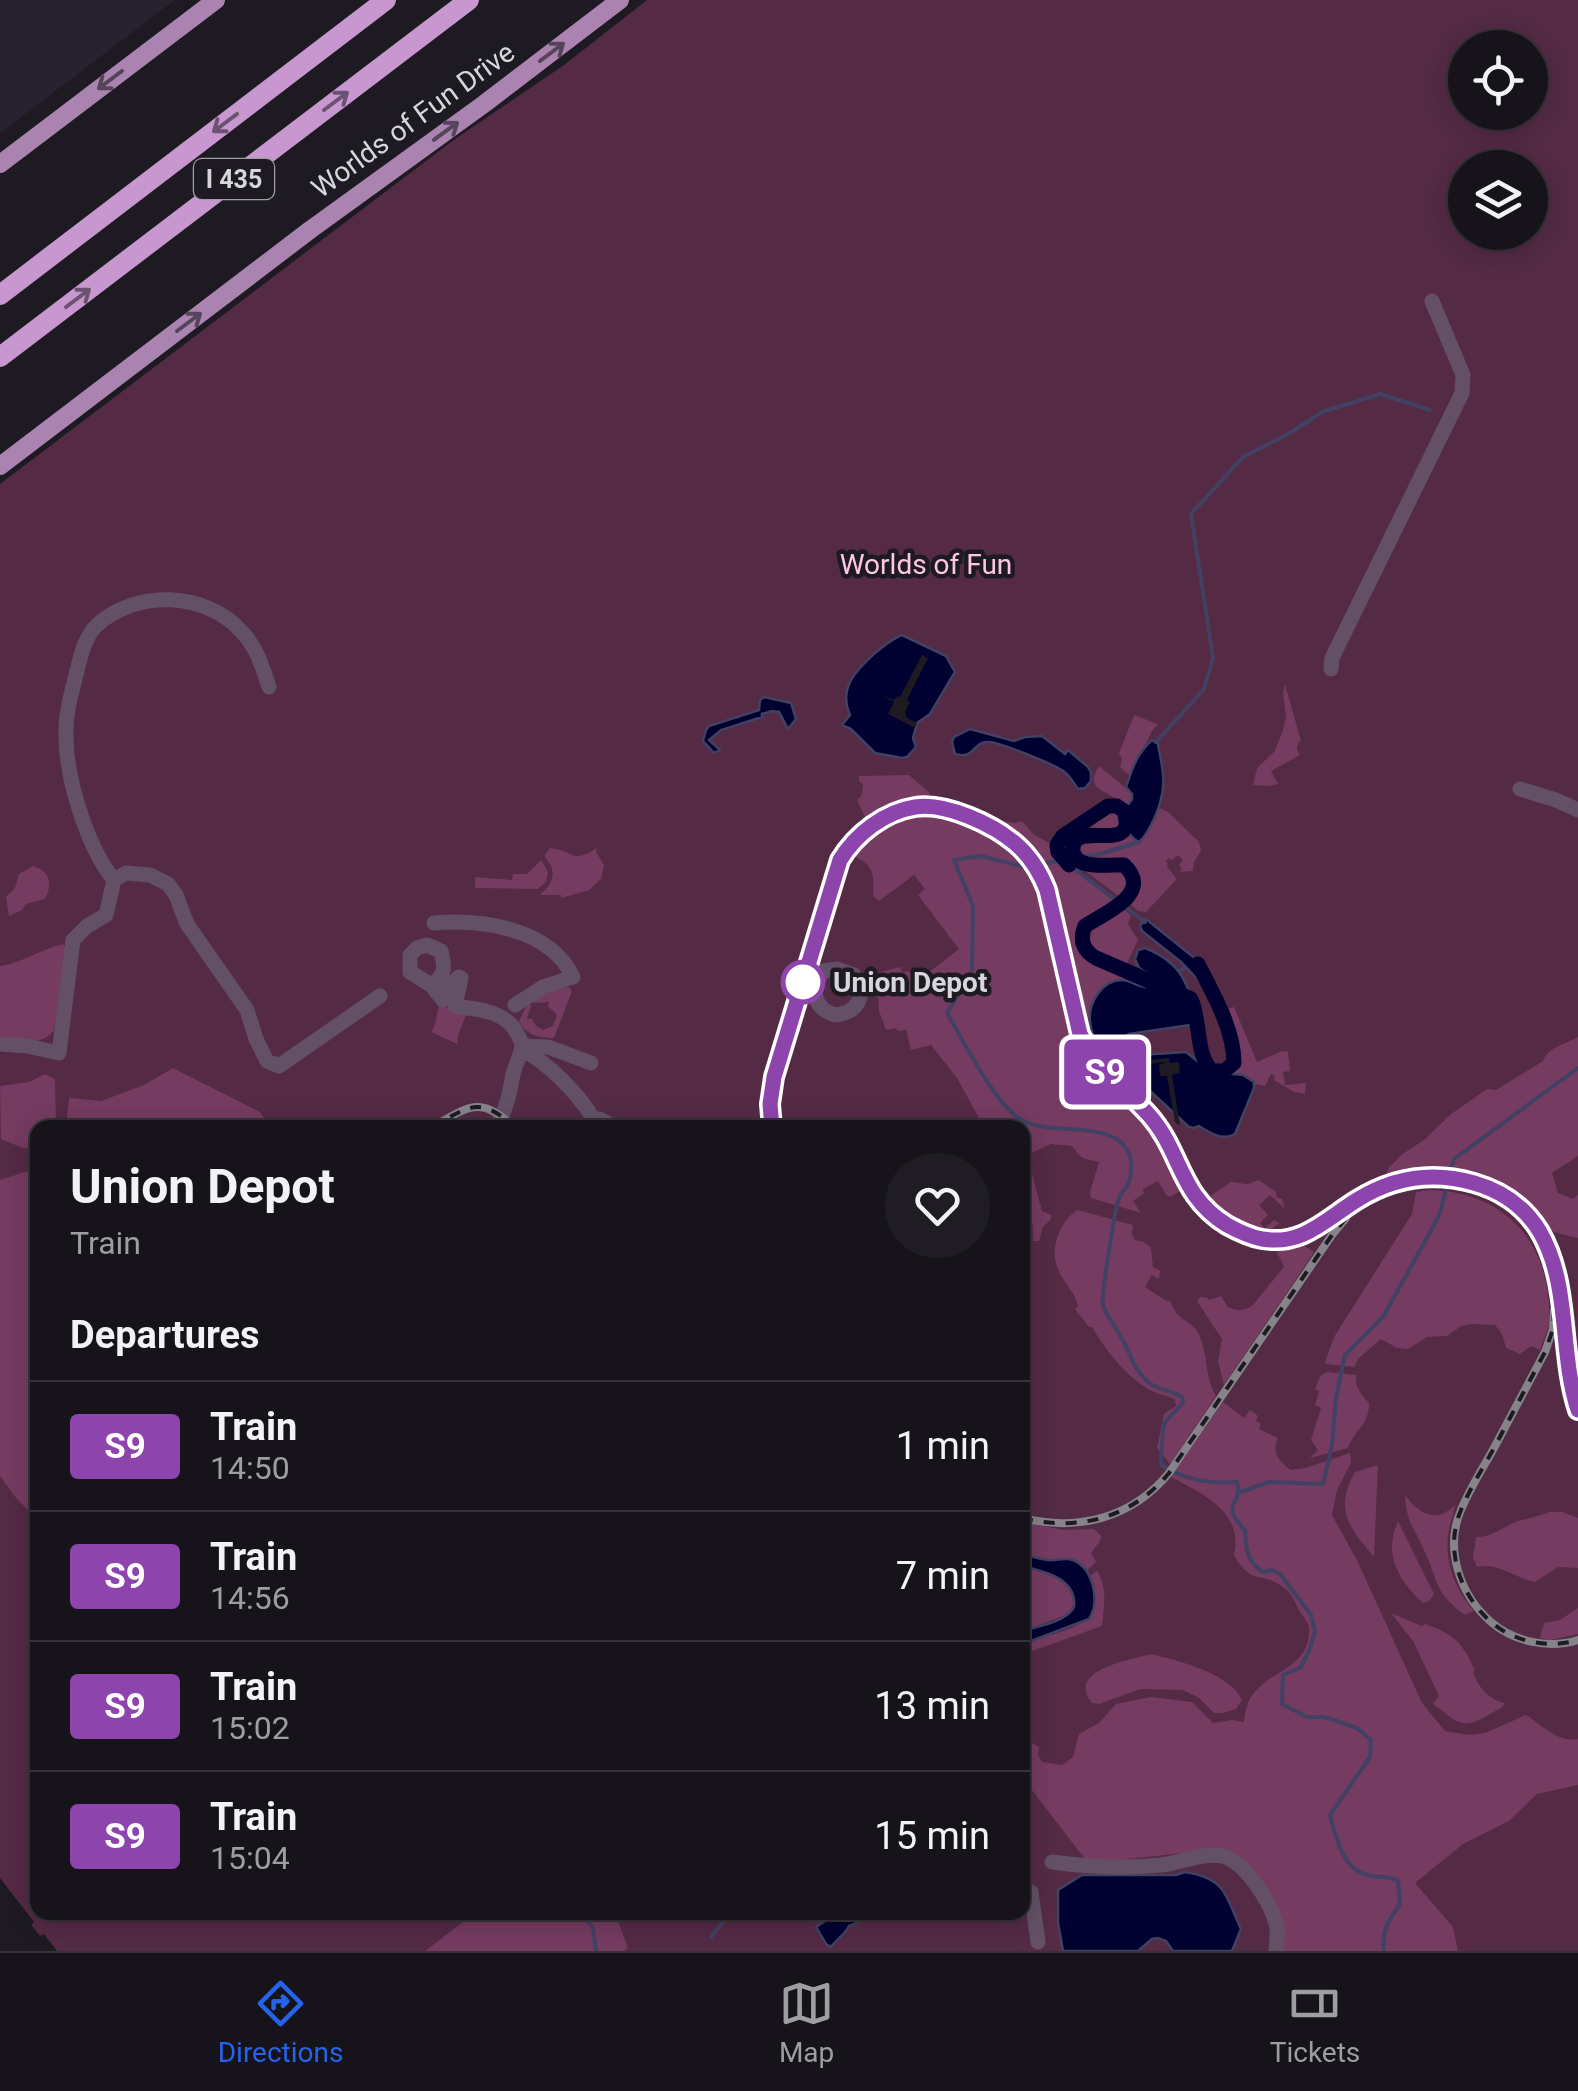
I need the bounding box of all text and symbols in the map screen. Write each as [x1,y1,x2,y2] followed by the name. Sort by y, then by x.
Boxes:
[1448,30,1548,250] map controls
[1448,30,1548,130] button: locate
[305,35,521,205] street label: Worlds of Fun Drive
[538,41,565,62] one-way arrow
[97,69,124,90] one-way arrow
[322,91,349,112] one-way arrow
[212,112,239,133] one-way arrow
[432,121,459,142] one-way arrow
[1448,150,1548,250] button: layers
[194,159,274,199] road number: I 435
[64,288,90,310] one-way arrow
[175,312,202,333] one-way arrow
[840,548,1012,581] park label: Worlds of Fun
[782,961,824,1003] marker: Union Depot
[833,966,987,999] place label: Union Depot
[1060,1040,1150,1104] line badge: S9
[1084,1052,1126,1093] text: S9
[885,1153,990,1258] button: heart
[70,1158,335,1215] text: Union Depot
[70,1224,141,1262] text: Train
[70,1313,260,1357] text: Departures
[210,1405,297,1449] text: Train
[896,1424,990,1468] text: 1 min
[104,1426,146,1467] text: S9
[210,1449,290,1487] text: 14:50
[210,1535,297,1579] text: Train
[896,1554,990,1598] text: 7 min
[104,1556,146,1597] text: S9
[210,1579,290,1617] text: 14:56
[210,1665,297,1709] text: Train
[874,1684,990,1728] text: 13 min
[104,1686,146,1727] text: S9
[210,1709,290,1747] text: 15:02
[210,1795,297,1839] text: Train
[874,1814,990,1858] text: 15 min
[104,1816,146,1857] text: S9
[210,1839,290,1877] text: 15:04
[218,1976,343,2069] tab: Directions
[779,1976,834,2069] tab: Map
[1270,1976,1360,2069] tab: Tickets

